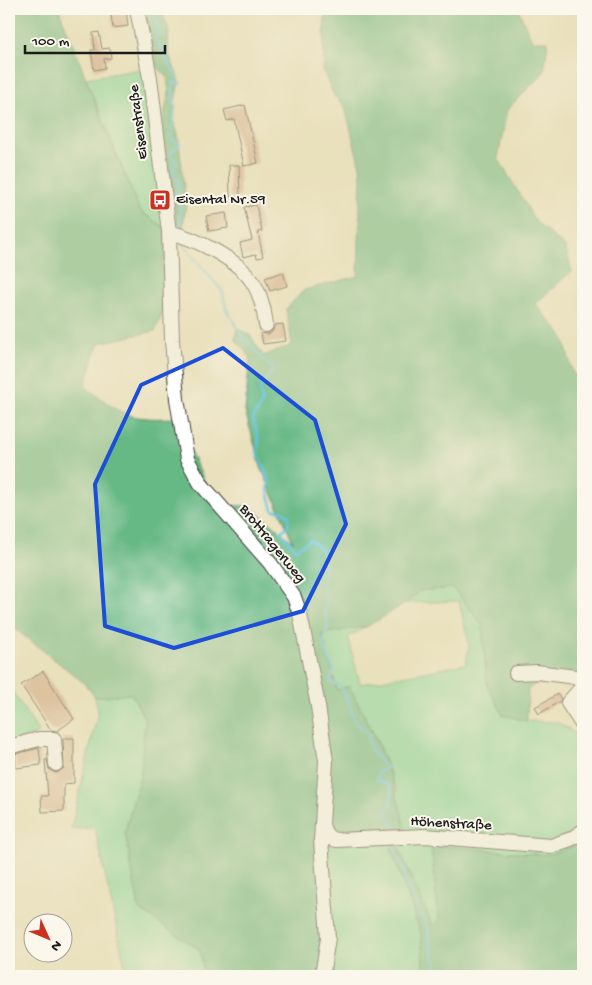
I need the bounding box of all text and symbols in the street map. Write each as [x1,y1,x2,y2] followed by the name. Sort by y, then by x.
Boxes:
[25,22,165,54] scale bar
[31,33,70,51] text: 100 m
[125,83,153,160] street label: Eisenstraße
[148,188,172,212] bus stop icon: Eisental Nr.59
[176,191,266,209] place label: Eisental Nr.59
[234,500,309,587] street label: Brottragerweg
[410,813,492,835] street label: Höhenstraße
[22,912,72,962] north arrow
[46,936,65,954] text: N

